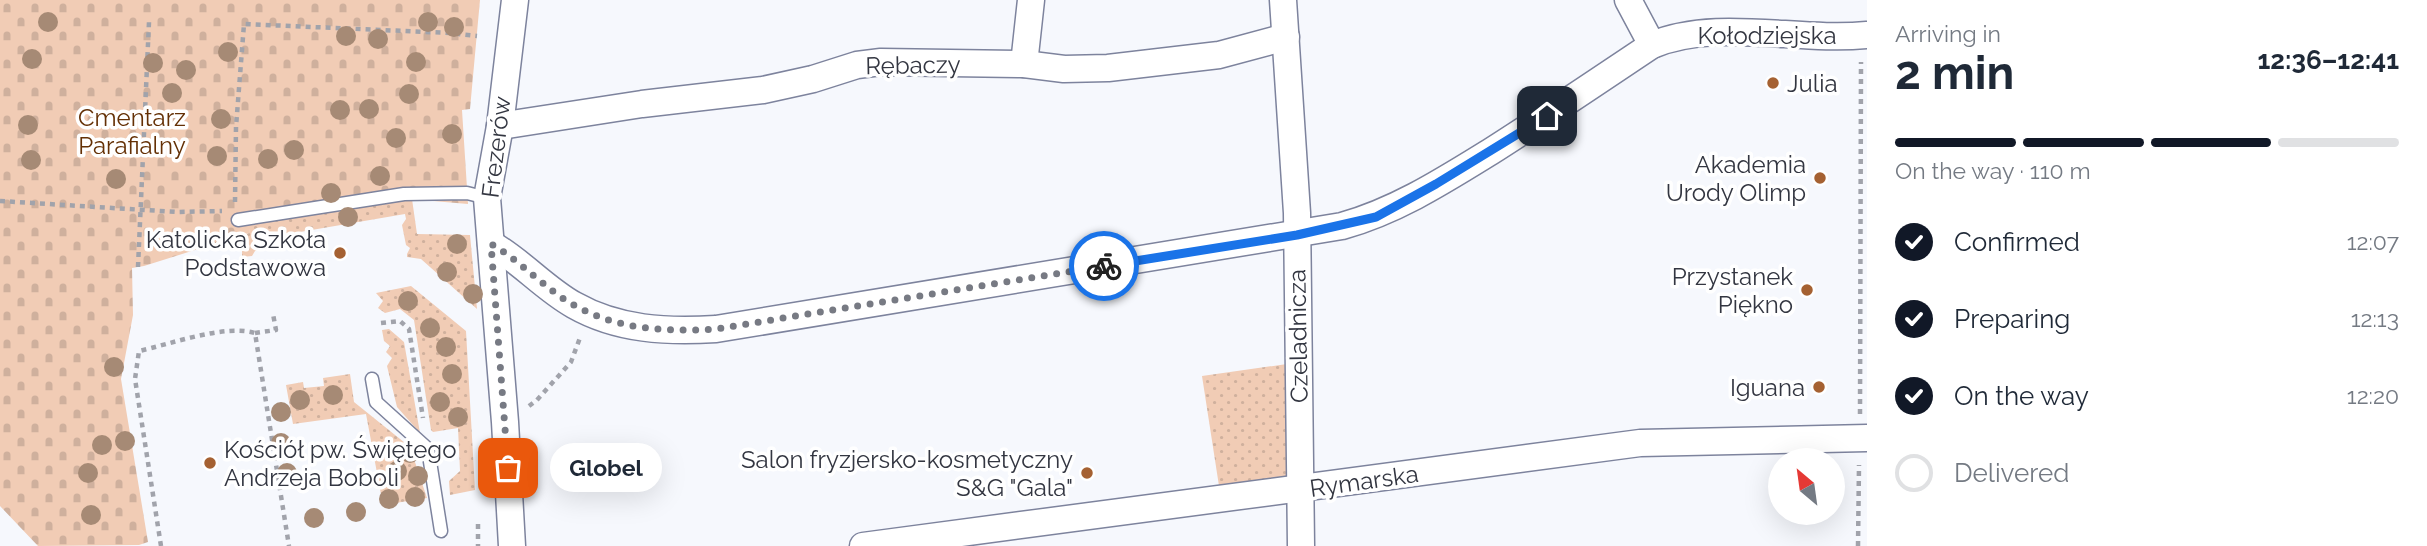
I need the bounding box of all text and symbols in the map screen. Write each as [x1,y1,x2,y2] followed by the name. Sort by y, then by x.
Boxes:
[1895,20,2001,47] text: Arriving in
[1697,21,1837,50] street label: Kołodziejska
[2257,45,2399,75] text: 12:36–12:41
[1895,46,2014,100] text: 2 min
[865,50,961,80] street label: Rębaczy
[1787,69,1838,98] place label: Julia
[1765,75,1781,91] marker: Julia
[1517,86,1577,146] pin
[475,94,517,199] street label: Frezerów
[1528,97,1566,135] icon: home
[78,103,186,160] park label: Cmentarz Parafialny
[1666,150,1806,207] place label: Akademia Urody Olimp
[1895,157,2091,184] text: On the way · 110 m
[1812,170,1828,186] marker: Akademia Urody Olimp
[1895,223,1933,261] icon: check
[146,225,326,282] place label: Katolicka Szkoła Podstawowa
[1954,227,2080,257] text: Confirmed
[2347,228,2399,255] text: 12:07
[1069,231,1139,301] courier
[332,245,348,261] marker: Katolicka Szkoła Podstawowa
[1085,247,1123,285] icon: bike
[1672,262,1793,319] place label: Przystanek Piękno
[1282,269,1314,403] street label: Czeladnicza
[1799,282,1815,298] marker: Przystanek Piękno
[1895,300,1933,338] icon: check
[1954,304,2070,334] text: Preparing
[2351,305,2399,332] text: 12:13
[1730,373,1805,402] place label: Iguana
[1895,377,1933,415] icon: check
[1811,379,1827,395] marker: Iguana
[1954,381,2089,411] text: On the way
[2347,382,2399,409] text: 12:20
[224,435,456,492] place label: Kościół pw. Świętego Andrzeja Boboli
[478,438,538,498] pin
[550,444,662,492] callout: Globel
[741,445,1073,502] place label: Salon fryzjersko-kosmetyczny S&G "Gala"
[1768,448,1844,525] north arrow
[1768,448,1845,525] map controls
[489,449,527,487] icon: bag
[569,454,643,481] text: Globel
[202,455,218,471] marker: Kościół pw. Świętego Andrzeja Boboli
[1954,458,2069,488] text: Delivered
[1308,459,1420,503] street label: Rymarska
[1079,465,1095,481] marker: Salon fryzjersko-kosmetyczny S&G "Gala"

